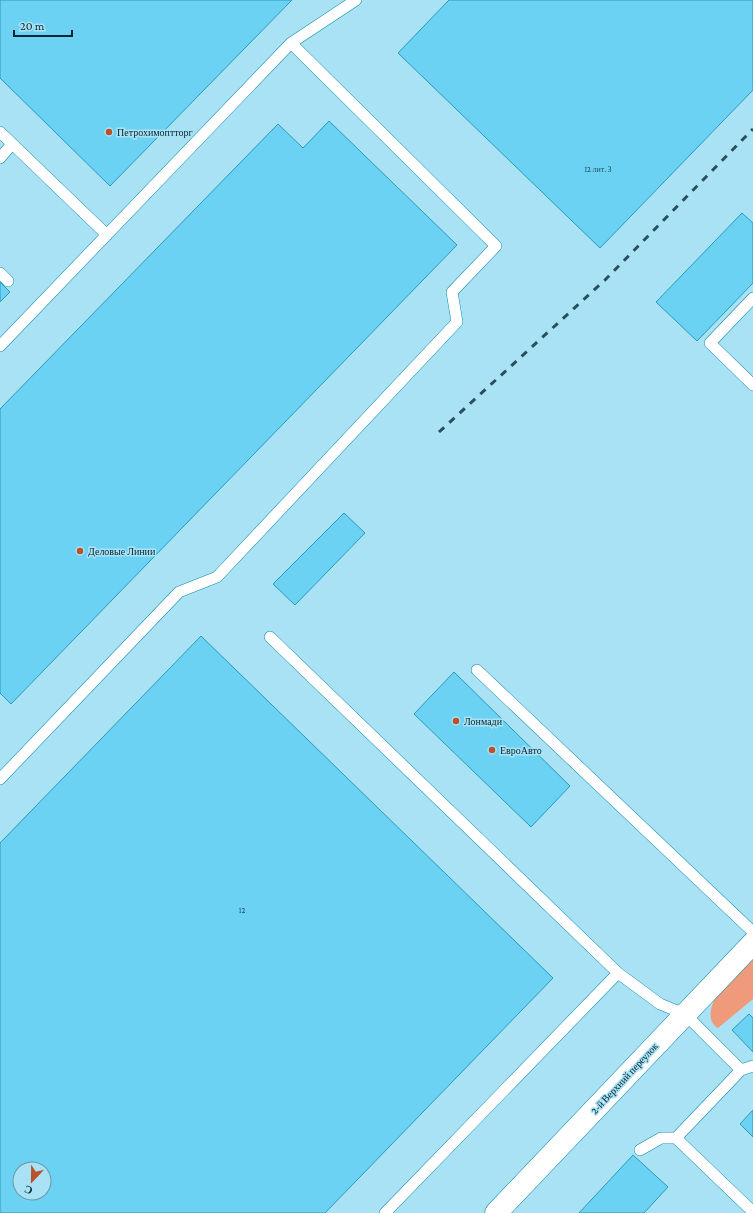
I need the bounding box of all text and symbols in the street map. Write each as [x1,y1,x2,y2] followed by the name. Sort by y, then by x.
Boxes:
[14,12,72,38] scale bar
[20,19,45,33] text: 20 m
[104,127,114,137] marker: Петрохимоптторг
[117,127,193,138] place label: Петрохимоптторг
[584,165,612,174] house number: 12 лит. З
[75,546,85,556] marker: Деловые Линии
[88,546,156,557] place label: Деловые Линии
[451,716,461,726] marker: Лонмади
[464,716,503,727] place label: Лонмади
[487,745,497,755] marker: ЕвроАвто
[500,745,542,756] place label: ЕвроАвто
[239,906,245,915] house number: 12
[589,1040,660,1116] street label: 2-й Верхний переулок
[12,1161,52,1201] north arrow
[22,1183,34,1197] text: С

